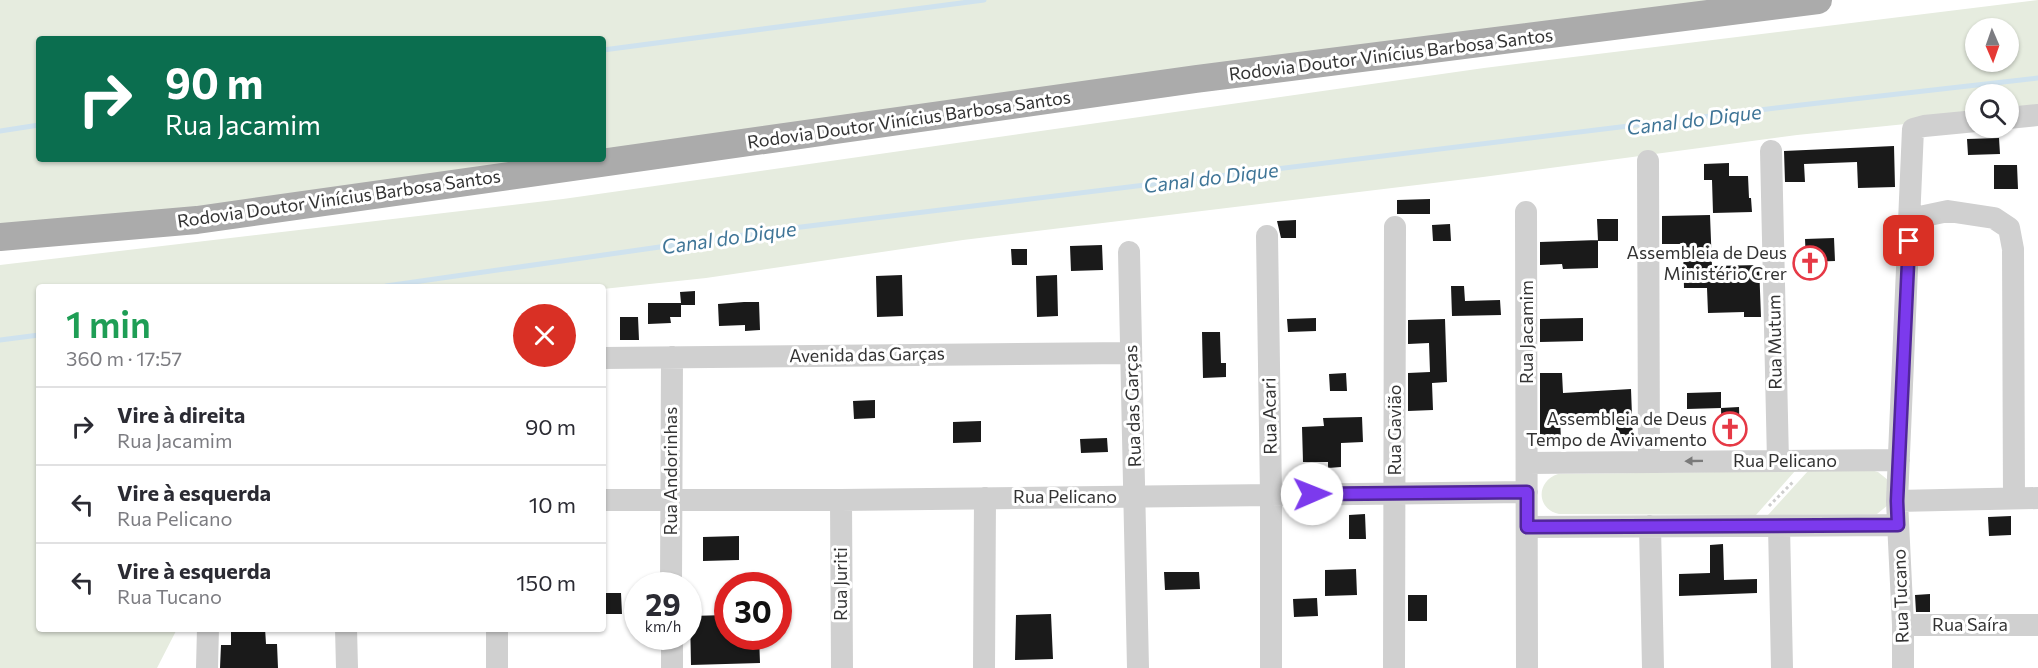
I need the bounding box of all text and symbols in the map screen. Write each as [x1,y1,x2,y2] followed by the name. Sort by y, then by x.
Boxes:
[1965,18,2019,72] north arrow
[1965,18,2019,138] map controls
[1228,23,1554,85] street label: Rodovia Doutor Vinícius Barbosa Santos
[165,56,264,108] text: 90 m
[66,60,144,138] icon: right
[1965,84,2019,138] button: search
[746,85,1072,153] street label: Rodovia Doutor Vinícius Barbosa Santos
[1625,99,1763,139] water label: Canal do Dique
[165,108,321,141] text: Rua Jacamim
[1142,157,1280,197] water label: Canal do Dique
[176,164,502,232] street label: Rodovia Doutor Vinícius Barbosa Santos
[1883,215,1934,266] pin
[660,216,798,258] water label: Canal do Dique
[1892,224,1925,257] icon: arrive
[1626,241,1787,284] place label: Assembleia de Deus Ministério Crer
[1792,245,1828,281] church icon: Assembleia de Deus Ministério Crer
[1515,280,1537,384] street label: Rua Jacamim
[1762,294,1786,390] street label: Rua Mutum
[66,301,151,345] text: 1 min
[513,304,576,367] button: close
[789,342,945,366] street label: Avenida das Garças
[1119,345,1145,468] street label: Rua das Garças
[66,346,182,370] text: 360 m · 17:57
[1257,377,1281,455] street label: Rua Acari
[1383,384,1405,476] street label: Rua Gavião
[117,401,245,428] text: Vire à direita
[659,407,681,535] street label: Rua Andorinhas
[1526,407,1707,450] place label: Assembleia de Deus Tempo de Avivamento
[66,410,99,443] icon: right
[1712,411,1748,447] church icon: Assembleia de Deus Tempo de Avivamento
[525,413,576,440] text: 90 m
[117,428,232,452] text: Rua Jacamim
[1733,449,1837,471] street label: Rua Pelicano
[1684,456,1703,466] one-way arrow
[1280,462,1344,526] position arrow
[117,479,271,506] text: Vire à esquerda
[1013,485,1117,507] street label: Rua Pelicano
[66,488,99,521] icon: left
[529,491,576,518] text: 10 m
[117,506,233,530] text: Rua Pelicano
[829,547,851,621] street label: Rua Juriti
[1887,549,1913,644] street label: Rua Tucano
[117,557,271,584] text: Vire à esquerda
[66,566,99,599] icon: left
[516,569,576,596] text: 150 m
[714,572,792,650] speed limit sign: 30
[117,584,222,608] text: Rua Tucano
[645,585,681,622] text: 29
[1932,613,2008,635] street label: Rua Saíra
[645,617,681,635] text: km/h

